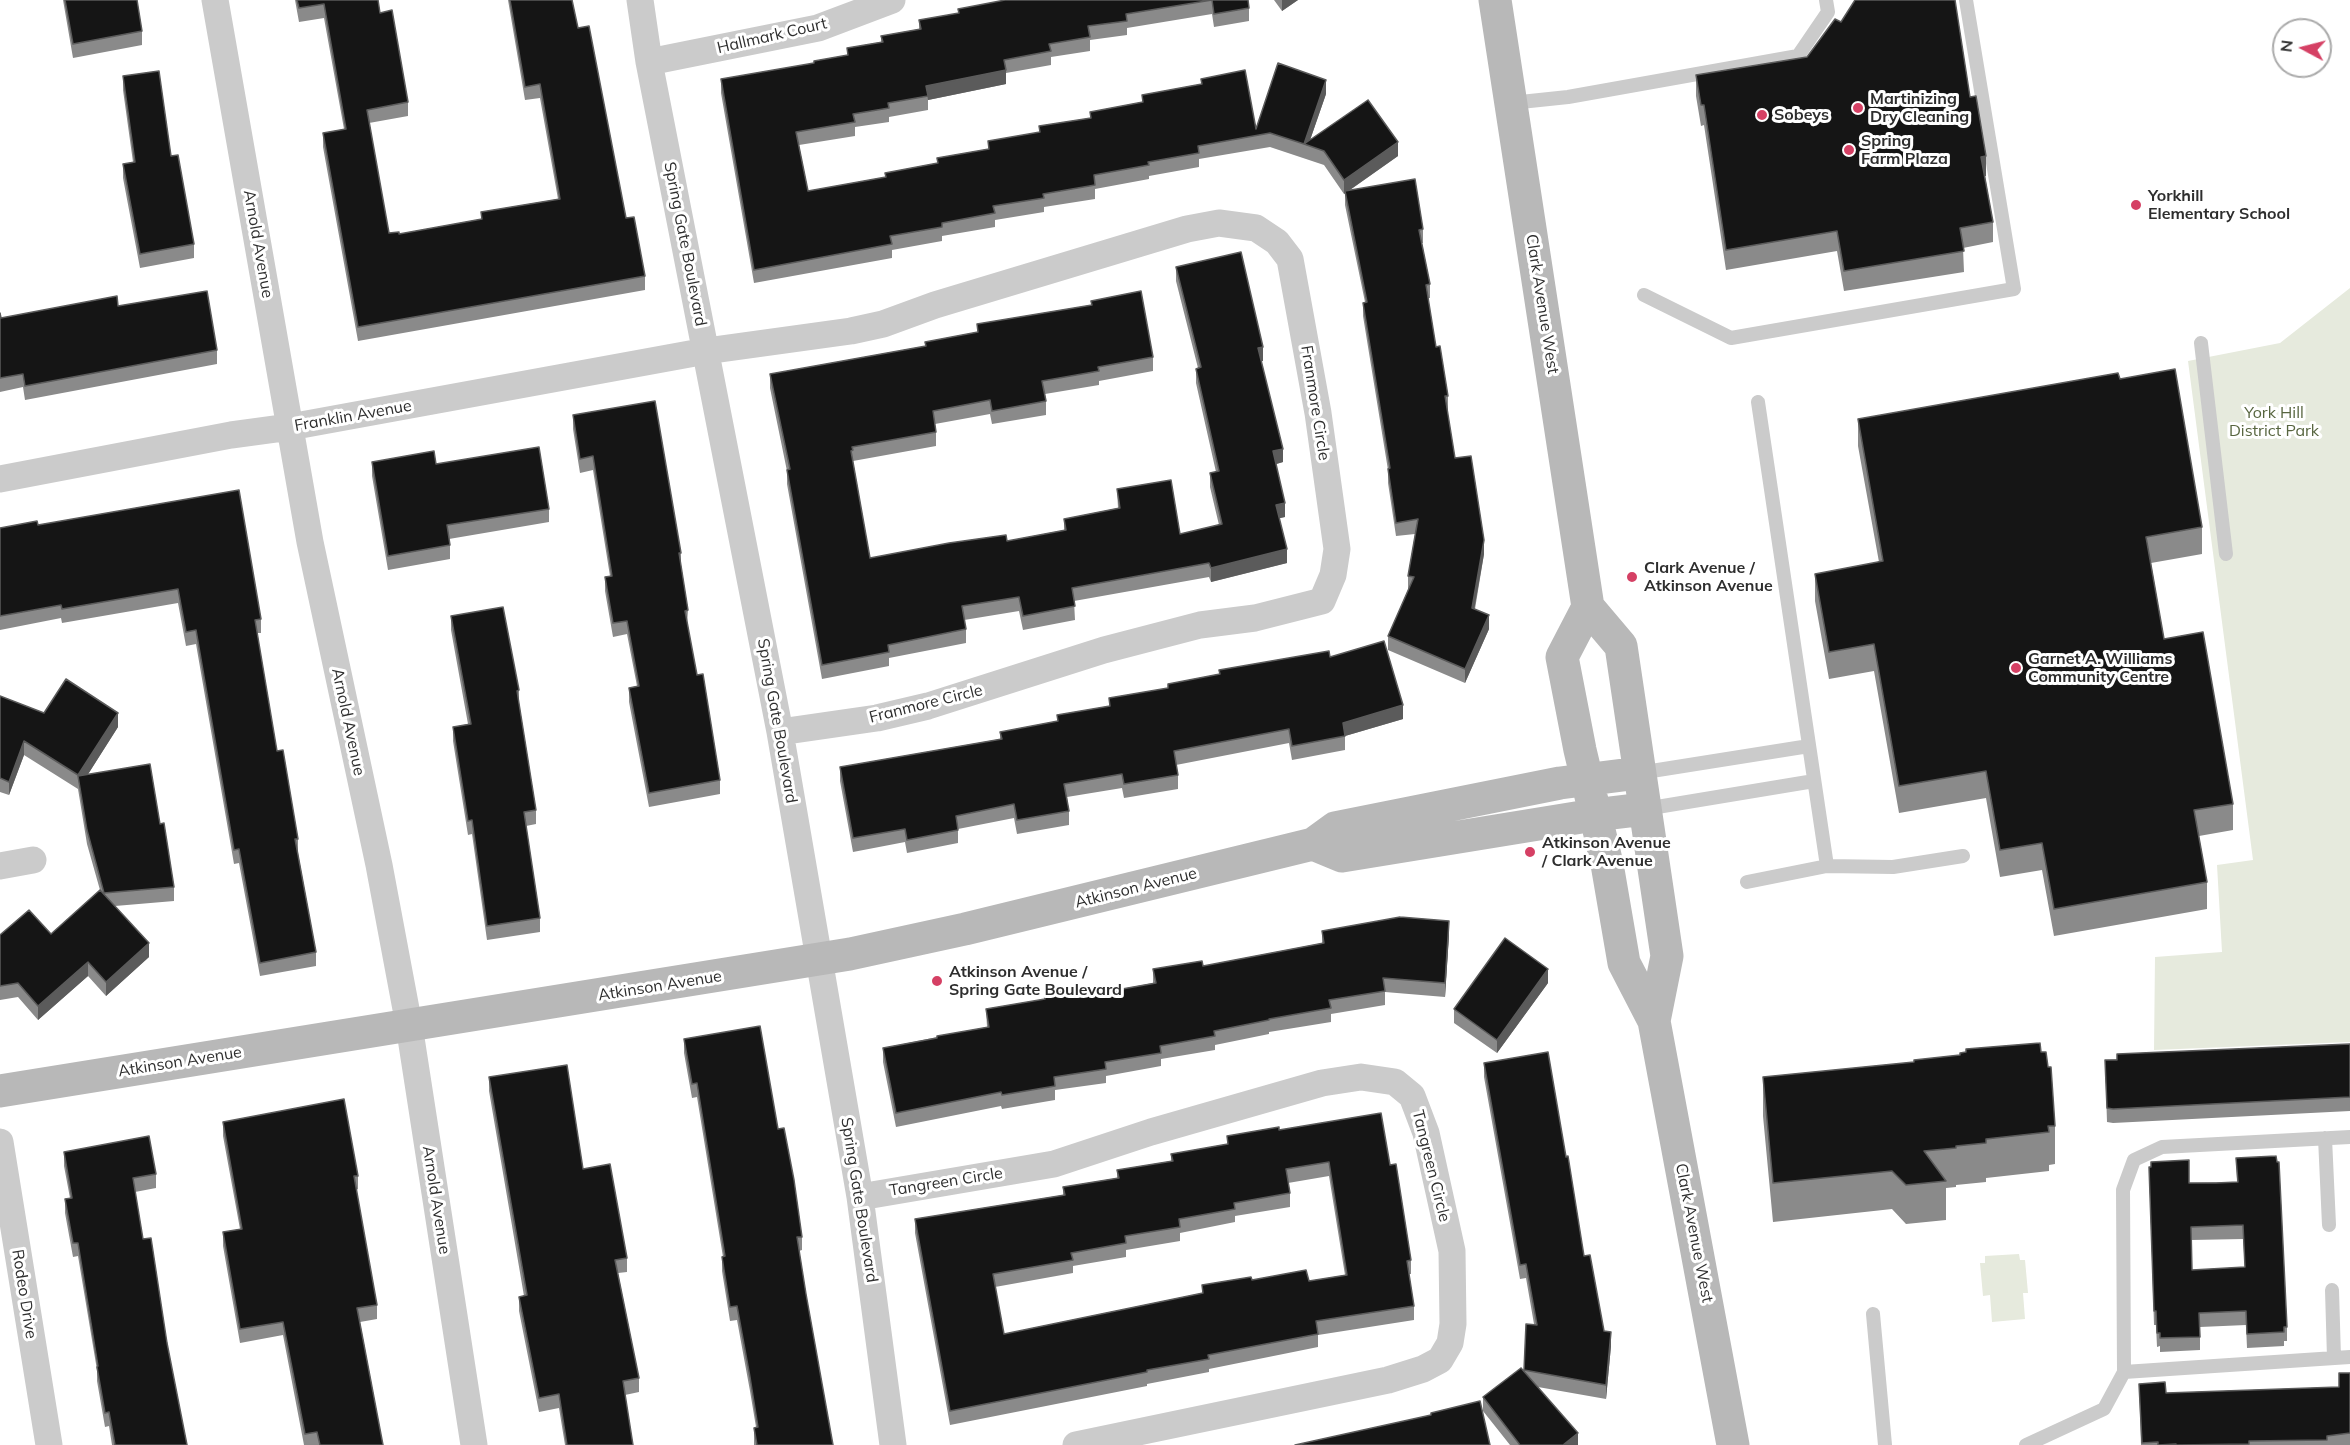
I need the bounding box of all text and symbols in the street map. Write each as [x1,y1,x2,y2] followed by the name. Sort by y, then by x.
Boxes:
[715,14,829,58] street label: Hallmark Court
[2272,18,2332,78] north arrow
[2275,39,2297,53] text: N
[1870,89,1969,127] place label: Martinizing Dry Cleaning
[1851,101,1865,115] marker: Martinizing Dry Cleaning
[1774,105,1829,125] place label: Sobeys
[1755,108,1769,122] marker: Sobeys
[1861,131,1948,169] place label: Spring Farm Plaza
[1842,143,1856,157] marker: Spring Farm Plaza
[660,160,710,328] street label: Spring Gate Boulevard
[2148,186,2290,224] place label: Yorkhill Elementary School
[239,188,277,300] street label: Arnold Avenue
[2129,198,2143,212] marker: Yorkhill Elementary School
[1521,233,1563,375] street label: Clark Avenue West
[1296,344,1334,462] street label: Franmore Circle
[293,396,413,436] street label: Franklin Avenue
[2229,403,2319,441] park label: York Hill District Park
[1644,558,1773,596] place label: Clark Avenue / Atkinson Avenue
[1625,570,1639,584] marker: Clark Avenue / Atkinson Avenue
[753,637,801,805] street label: Spring Gate Boulevard
[2028,649,2173,687] place label: Garnet A. Williams Community Centre
[2009,661,2023,675] marker: Garnet A. Williams Community Centre
[327,667,369,777] street label: Arnold Avenue
[867,681,985,727] street label: Franmore Circle
[1542,833,1671,871] place label: Atkinson Avenue / Clark Avenue
[1523,845,1537,859] marker: Atkinson Avenue / Clark Avenue
[1073,864,1199,912] street label: Atkinson Avenue
[949,962,1122,1000] place label: Atkinson Avenue / Spring Gate Boulevard
[597,967,723,1005] street label: Atkinson Avenue
[930,974,944,988] marker: Atkinson Avenue / Spring Gate Boulevard
[117,1043,243,1081] street label: Atkinson Avenue
[1408,1108,1454,1224] street label: Tangreen Circle
[836,1116,882,1284] street label: Spring Gate Boulevard
[418,1144,454,1256] street label: Arnold Avenue
[1671,1162,1717,1304] street label: Clark Avenue West
[888,1164,1004,1200] street label: Tangreen Circle
[7,1248,41,1340] street label: Rodeo Drive

